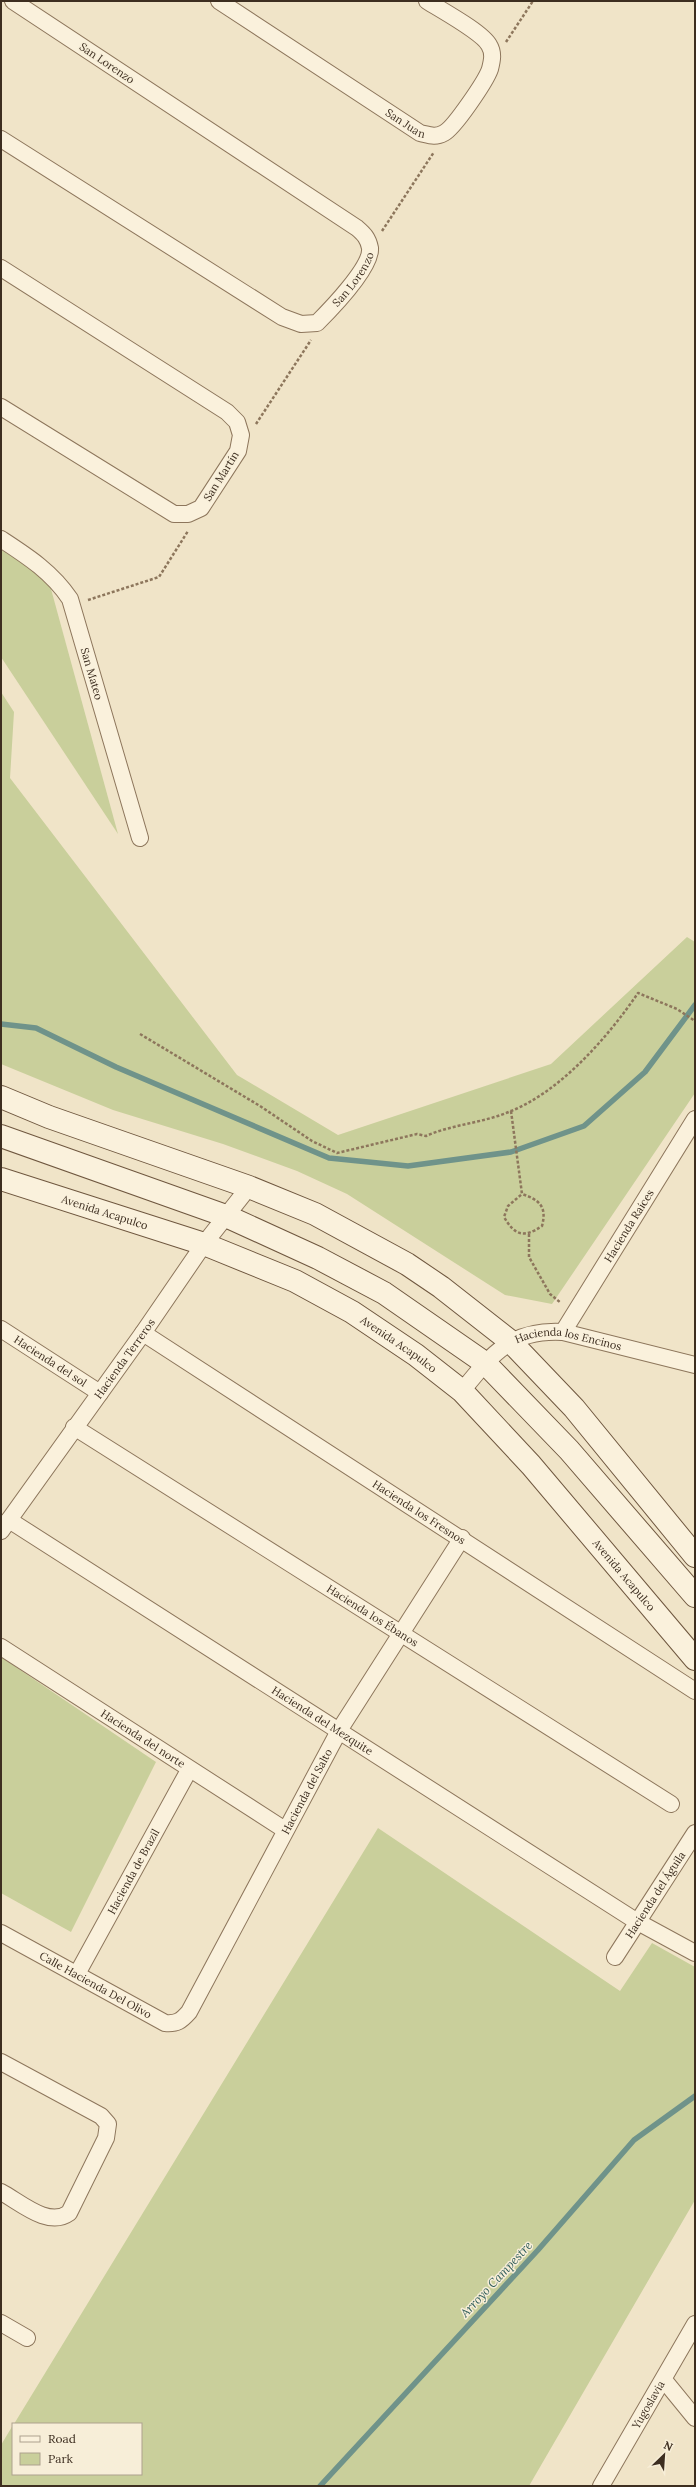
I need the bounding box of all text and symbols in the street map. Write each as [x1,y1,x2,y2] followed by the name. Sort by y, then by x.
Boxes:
[77,39,137,87] street label: San Lorenzo
[383,105,427,141] street label: San Juan
[329,250,377,310] street label: San Lorenzo
[200,448,242,504] street label: San Martín
[78,646,106,702] street label: San Mateo
[601,1187,657,1265] street label: Hacienda Raíces
[59,1192,150,1233] street label: Avenida Acapulco
[357,1312,440,1376] street label: Avenida Acapulco
[91,1316,158,1401] street label: Hacienda Terreros
[513,1325,623,1353] street label: Hacienda los Encinos
[11,1332,90,1390] street label: Hacienda del sol
[370,1477,468,1547] street label: Hacienda los Fresnos
[589,1535,658,1614] street label: Avenida Acapulco
[324,1581,421,1650] street label: Hacienda los Ébanos
[269,1683,376,1758] street label: Hacienda del Mezquite
[98,1706,188,1771] street label: Hacienda del norte
[278,1746,335,1837] street label: Hacienda del Salto
[104,1826,162,1917] street label: Hacienda de Brazil
[622,1848,688,1941] street label: Hacienda del Águila
[37,1948,154,2021] street label: Calle Hacienda Del Olivo
[456,2238,535,2321] water label: Arroyo Campestre
[628,2378,668,2432] street label: Yugoslavia
[12,2423,142,2475] legend
[48,2431,76,2446] text: Road
[644,2435,684,2475] north arrow
[661,2438,675,2454] text: N
[48,2451,74,2466] text: Park

